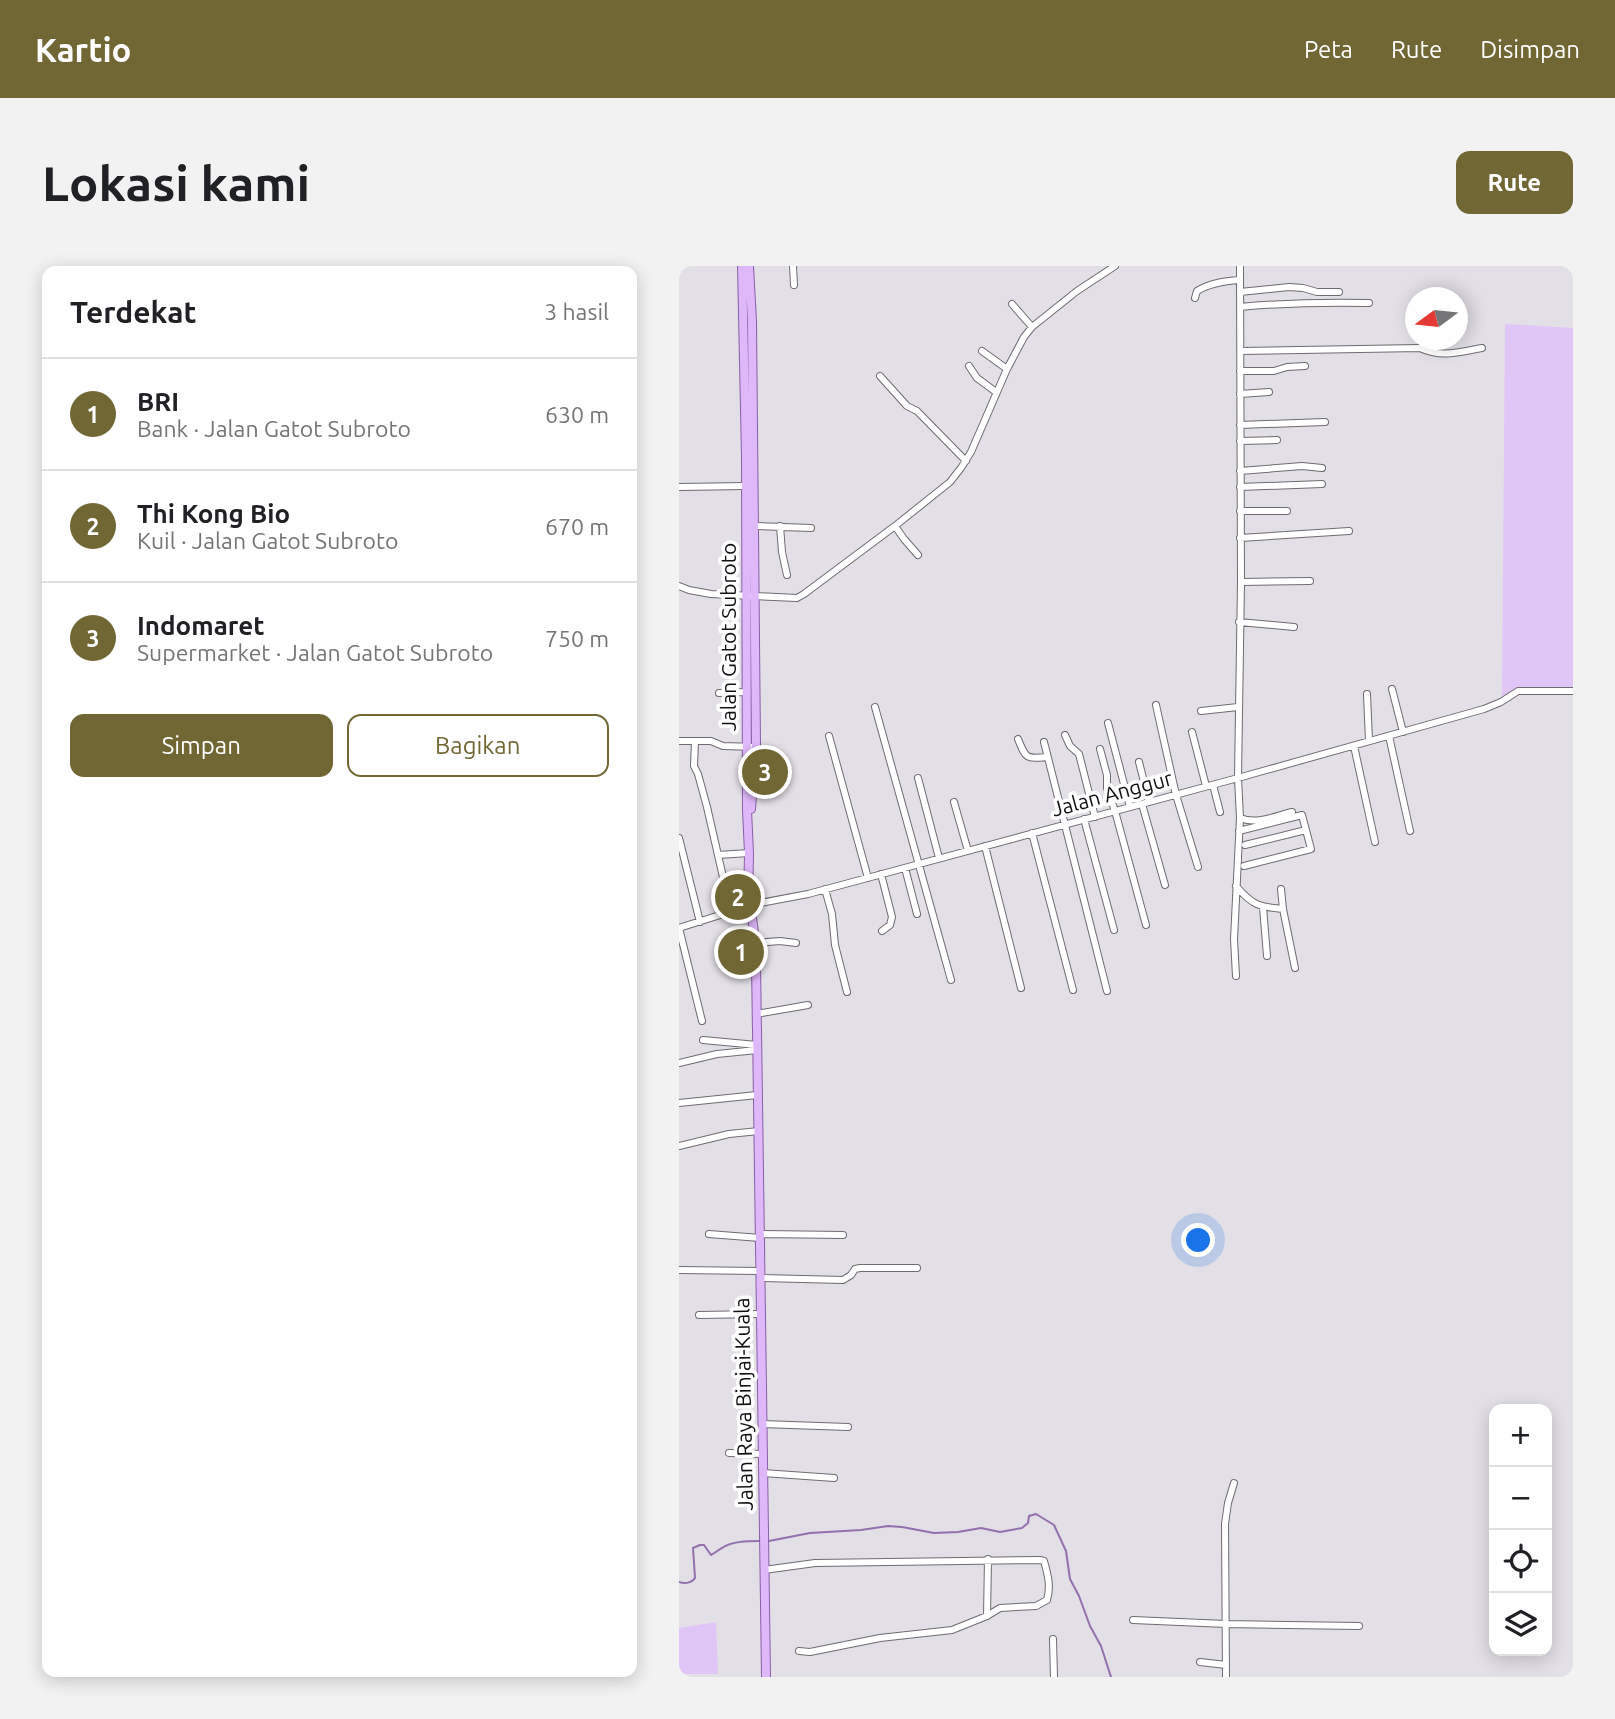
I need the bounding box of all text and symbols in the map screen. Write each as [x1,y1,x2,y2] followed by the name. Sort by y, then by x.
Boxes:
[35,31,131,68] text: Kartio
[1304,36,1353,63] text: Peta
[1391,36,1442,63] text: Rute
[1480,36,1580,63] text: Disimpan
[1456,151,1573,214] button: Rute
[42,155,310,210] text: Lokasi kami
[1405,287,1468,350] north arrow
[70,295,196,329] text: Terdekat
[544,299,609,324] text: 3 hasil
[137,387,179,416] text: BRI
[87,402,99,427] text: 1
[545,402,609,427] text: 630 m
[137,416,411,441] text: Bank · Jalan Gatot Subroto
[137,499,290,528] text: Thi Kong Bio
[87,514,99,539] text: 2
[545,514,609,539] text: 670 m
[137,528,398,553] text: Kuil · Jalan Gatot Subroto
[716,543,740,731] street label: Jalan Gatot Subroto
[137,611,264,640] text: Indomaret
[87,626,99,651] text: 3
[545,626,609,651] text: 750 m
[137,640,493,665] text: Supermarket · Jalan Gatot Subroto
[70,714,333,777] button: Simpan
[347,714,609,777] button: Bagikan
[742,746,788,798] pin: 3
[1049,765,1175,821] street label: Jalan Anggur
[715,871,761,923] pin: 2
[718,926,764,978] pin: 1
[1181,1223,1215,1257] your location
[729,1297,757,1511] street label: Jalan Raya Binjai-Kuala
[1489,1404,1552,1656] map controls
[1489,1404,1552,1467] button: +
[1489,1467,1552,1530] button: −
[1489,1530,1552,1593] button: locate
[1489,1593,1552,1656] button: layers

